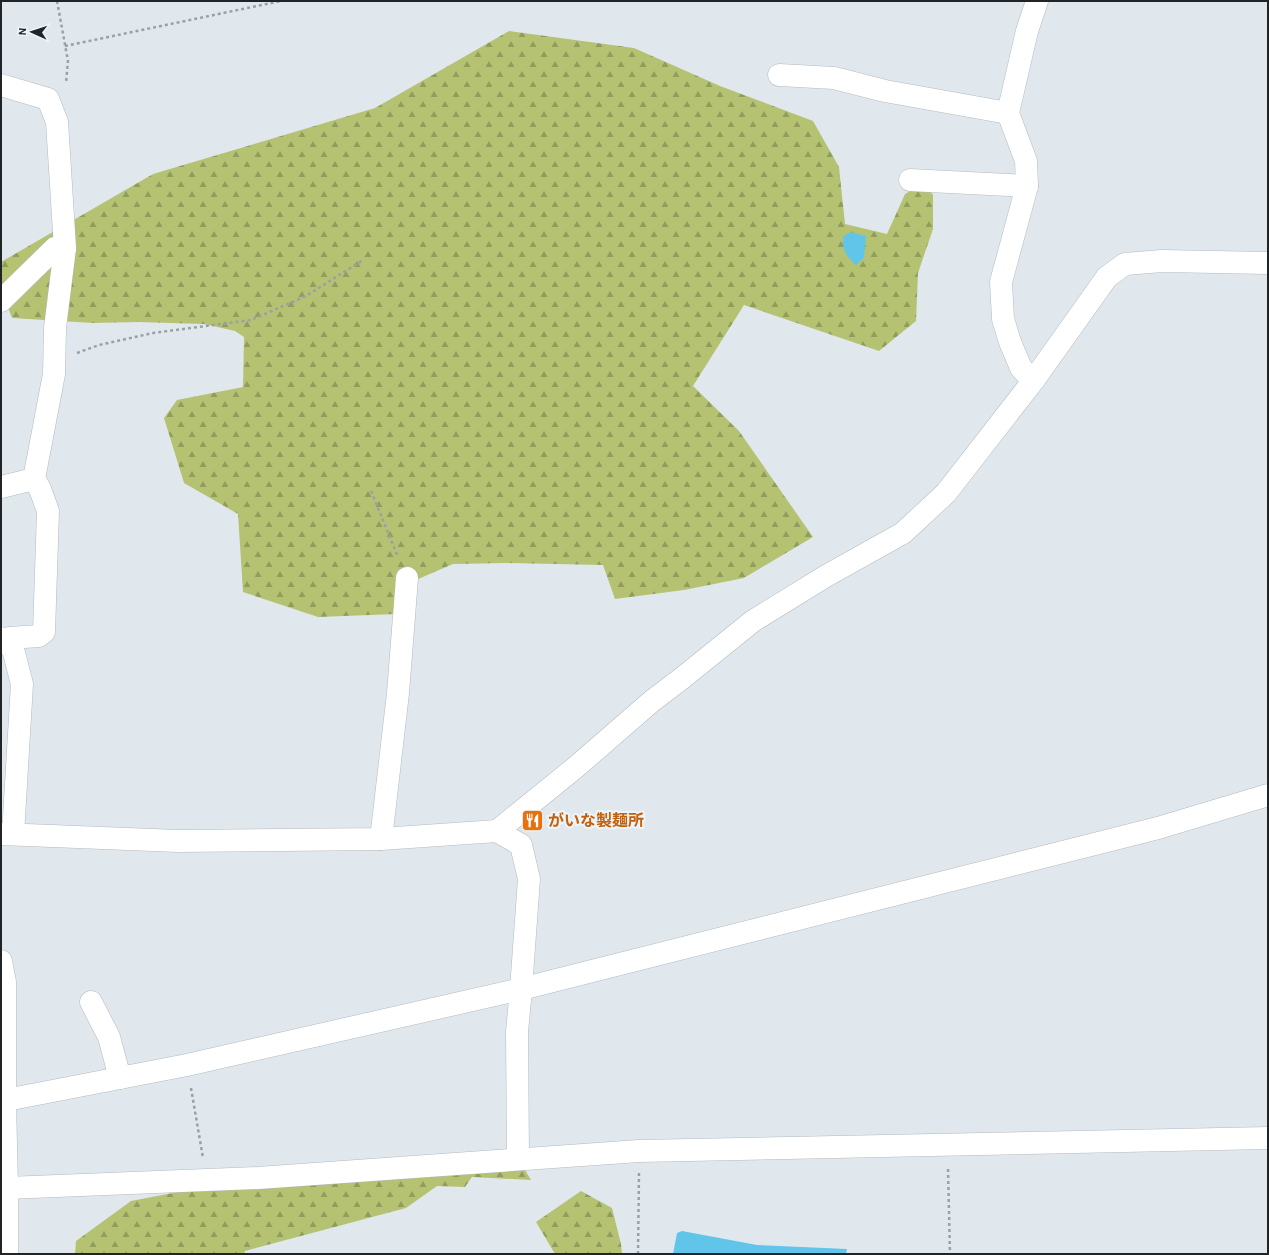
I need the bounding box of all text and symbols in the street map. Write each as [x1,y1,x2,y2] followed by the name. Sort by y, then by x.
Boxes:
[12,12,52,52] north arrow
[17,27,28,36] text: N
[520,807,546,833] restaurant icon: がいな製麺所
[548,811,644,829] place label: がいな製麺所

